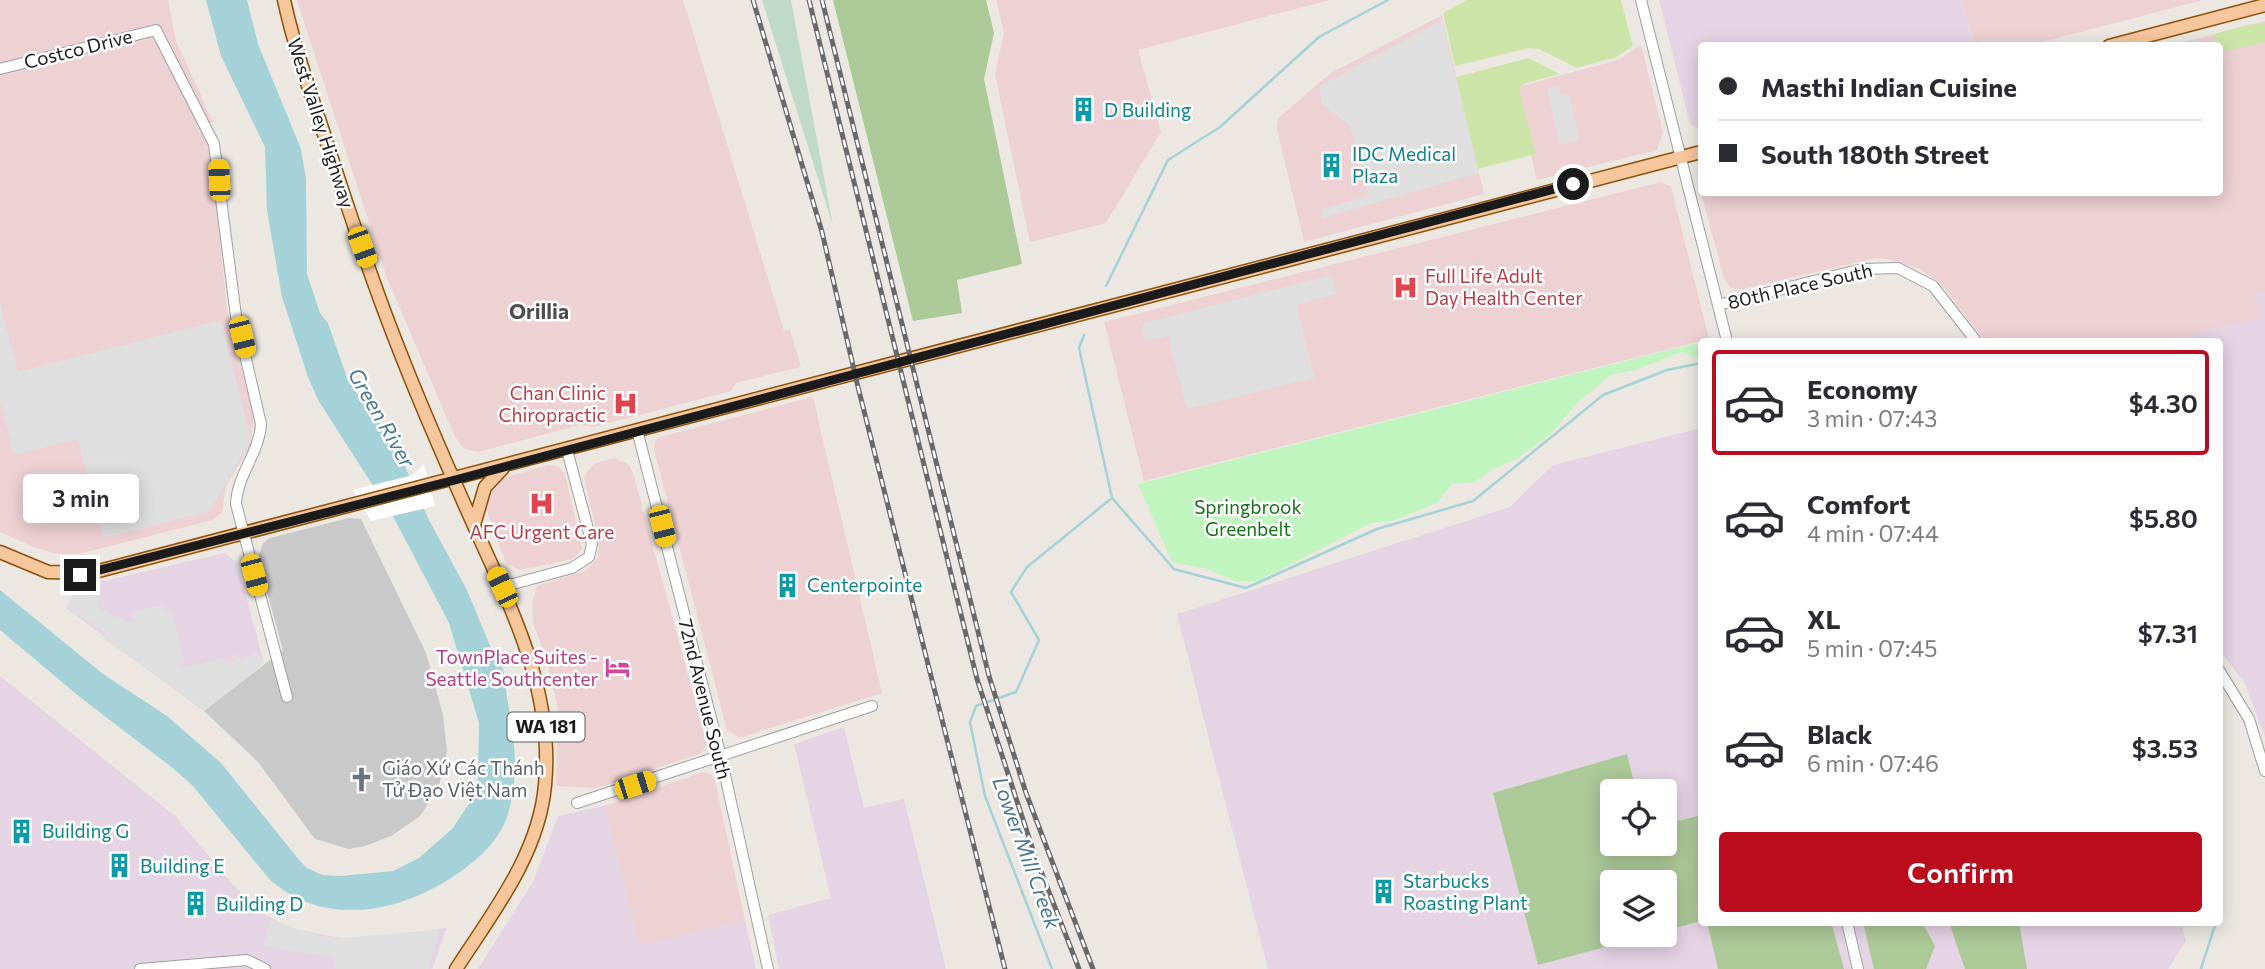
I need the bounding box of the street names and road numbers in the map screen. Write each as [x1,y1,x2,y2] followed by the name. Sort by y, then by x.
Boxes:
[21,24,134,73] street label: Costco Drive
[283,35,360,211] street label: West Valley Highway
[1725,258,1874,313] street label: 80th Place South
[674,616,737,782] street label: 72nd Avenue South
[508,712,584,742] road number: WA 181

